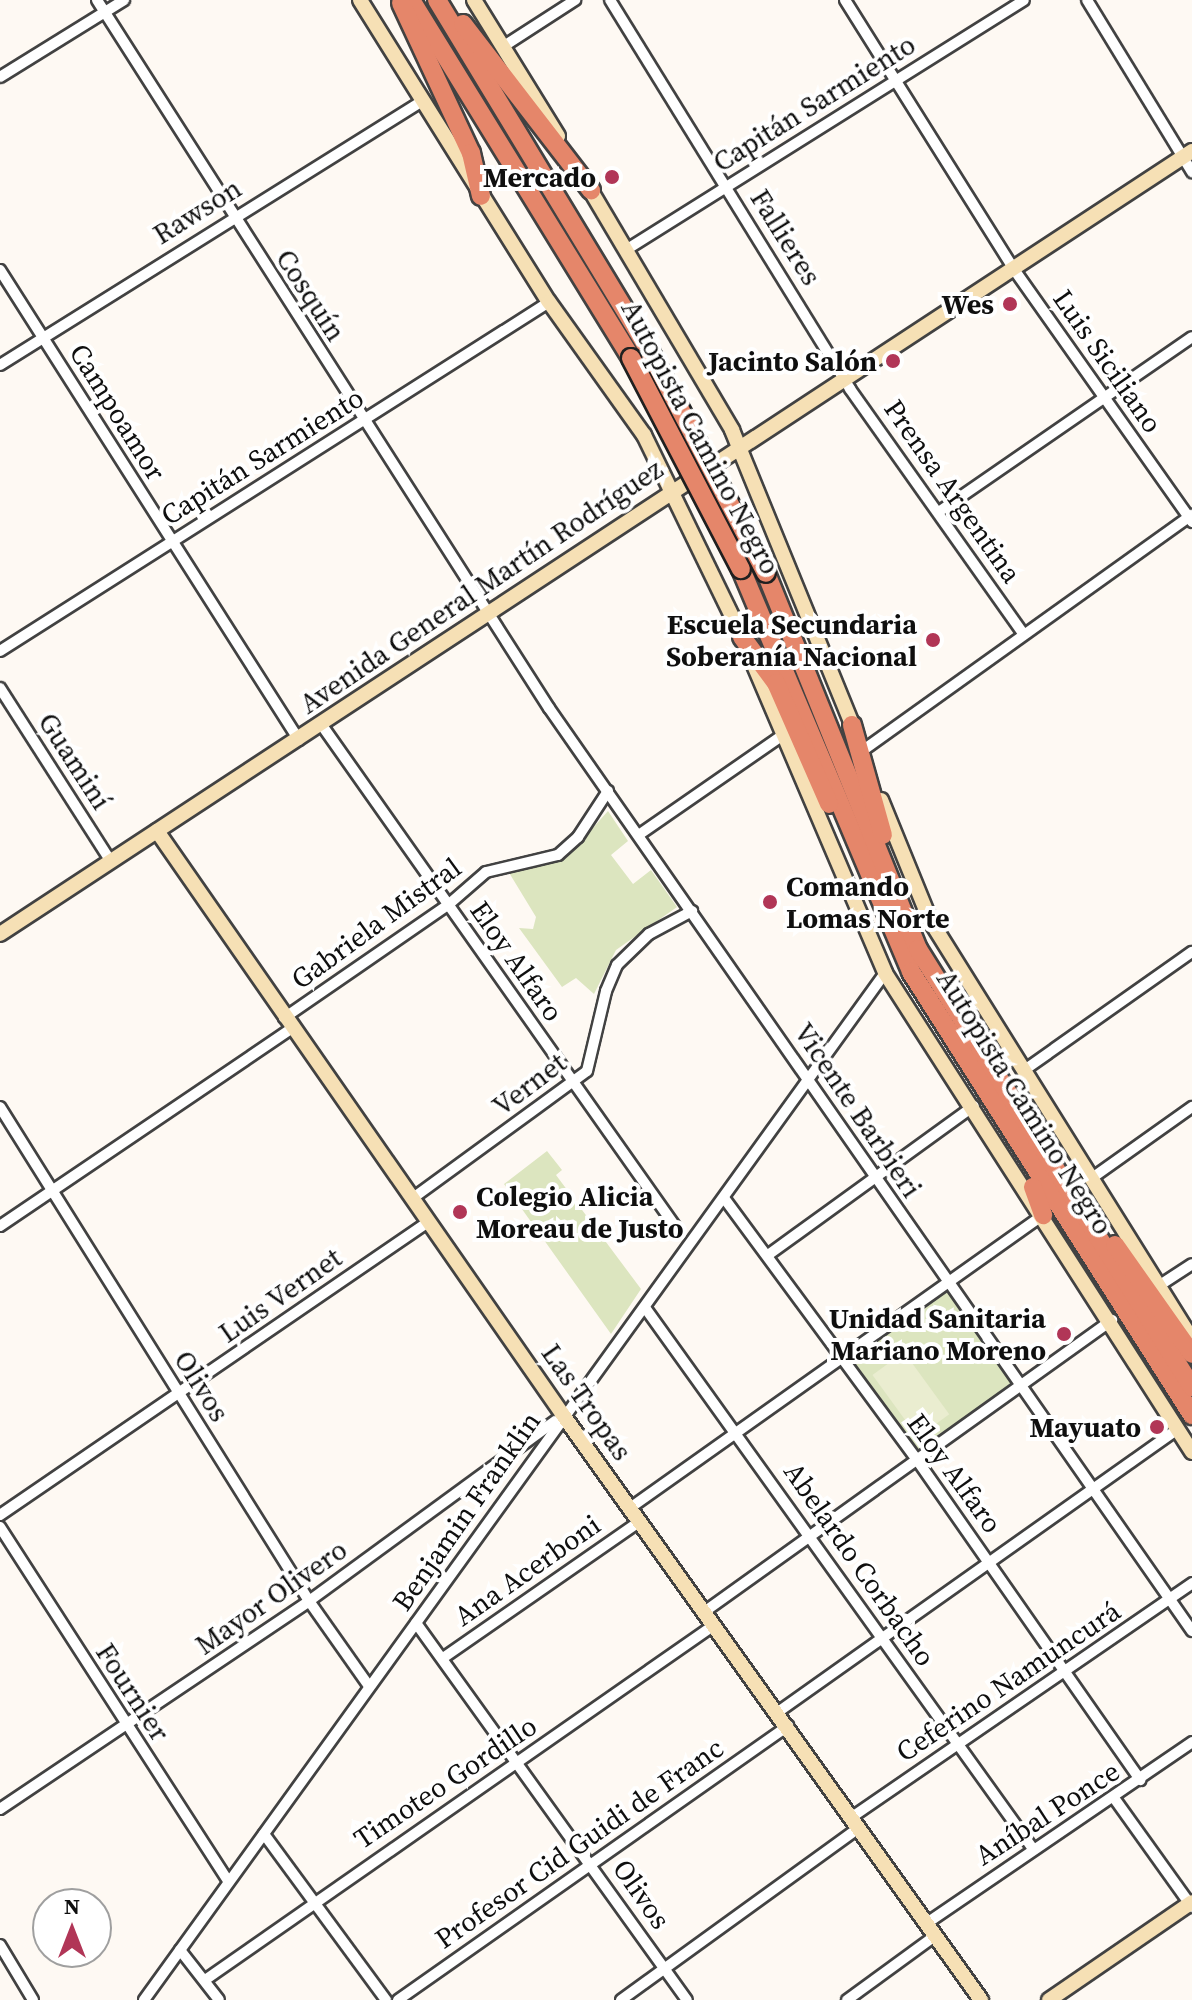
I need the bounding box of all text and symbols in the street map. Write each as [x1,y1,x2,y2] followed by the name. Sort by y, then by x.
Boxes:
[707,27,921,179] street label: Capitán Sarmiento
[483,160,596,194] place label: Mercado
[603,168,621,186] marker: Mercado
[147,171,247,251] street label: Rawson
[744,183,828,291] street label: Fallieres
[269,243,353,347] street label: Cosquín
[1046,283,1170,439] street label: Luis Siciliano
[942,287,994,321] place label: Wes
[614,294,788,580] street label: Autopista Camino Negro
[1001,295,1019,313] marker: Wes
[63,337,173,487] street label: Campoamor
[708,344,877,378] place label: Jacinto Salón
[884,352,902,370] marker: Jacinto Salón
[155,380,369,532] street label: Capitán Sarmiento
[877,393,1029,589] street label: Prensa Argentina
[293,452,669,720] street label: Avenida General Martín Rodríguez
[666,607,917,673] place label: Escuela Secundaria Soberanía Nacional
[924,631,942,649] marker: Escuela Secundaria Soberanía Nacional
[31,706,119,816] street label: Guaminí
[285,850,467,996] street label: Gabriela Mistral
[786,869,950,935] place label: Comando Lomas Norte
[761,893,779,911] marker: Comando Lomas Norte
[463,894,571,1028] street label: Eloy Alfaro
[930,964,1120,1240] street label: Autopista Camino Negro
[787,1016,929,1204] street label: Vicente Barbieri
[486,1046,572,1122] street label: Vernet
[476,1179,684,1245] place label: Colegio Alicia Moreau de Justo
[451,1203,469,1221] marker: Colegio Alicia Moreau de Justo
[212,1240,348,1350] street label: Luis Vernet
[829,1301,1046,1367] place label: Unidad Sanitaria Mariano Moreno
[1053,1323,1075,1345] marker: Unidad Sanitaria Mariano Moreno
[535,1337,639,1467] street label: Las Tropas
[167,1344,237,1428] street label: Olivos
[385,1405,547,1617] street label: Benjamin Franklin
[901,1407,1009,1539] street label: Eloy Alfaro
[1030,1410,1141,1444] place label: Mayuato
[1148,1418,1166,1436] marker: Mayuato
[777,1456,943,1672] street label: Abelardo Corbacho
[447,1507,607,1633] street label: Ana Acerboni
[189,1532,353,1662] street label: Mayor Olivero
[890,1594,1126,1768] street label: Ceferino Namuncurá
[89,1637,177,1747] street label: Fournier
[347,1708,543,1856] street label: Timoteo Gordillo
[428,1730,730,1956] street label: Profesor Cid Guidi de Franc
[968,1754,1126,1872] street label: Aníbal Ponce
[606,1853,678,1935] street label: Olivos
[32,1888,112,1968] north arrow
[64,1891,80,1921] text: N

